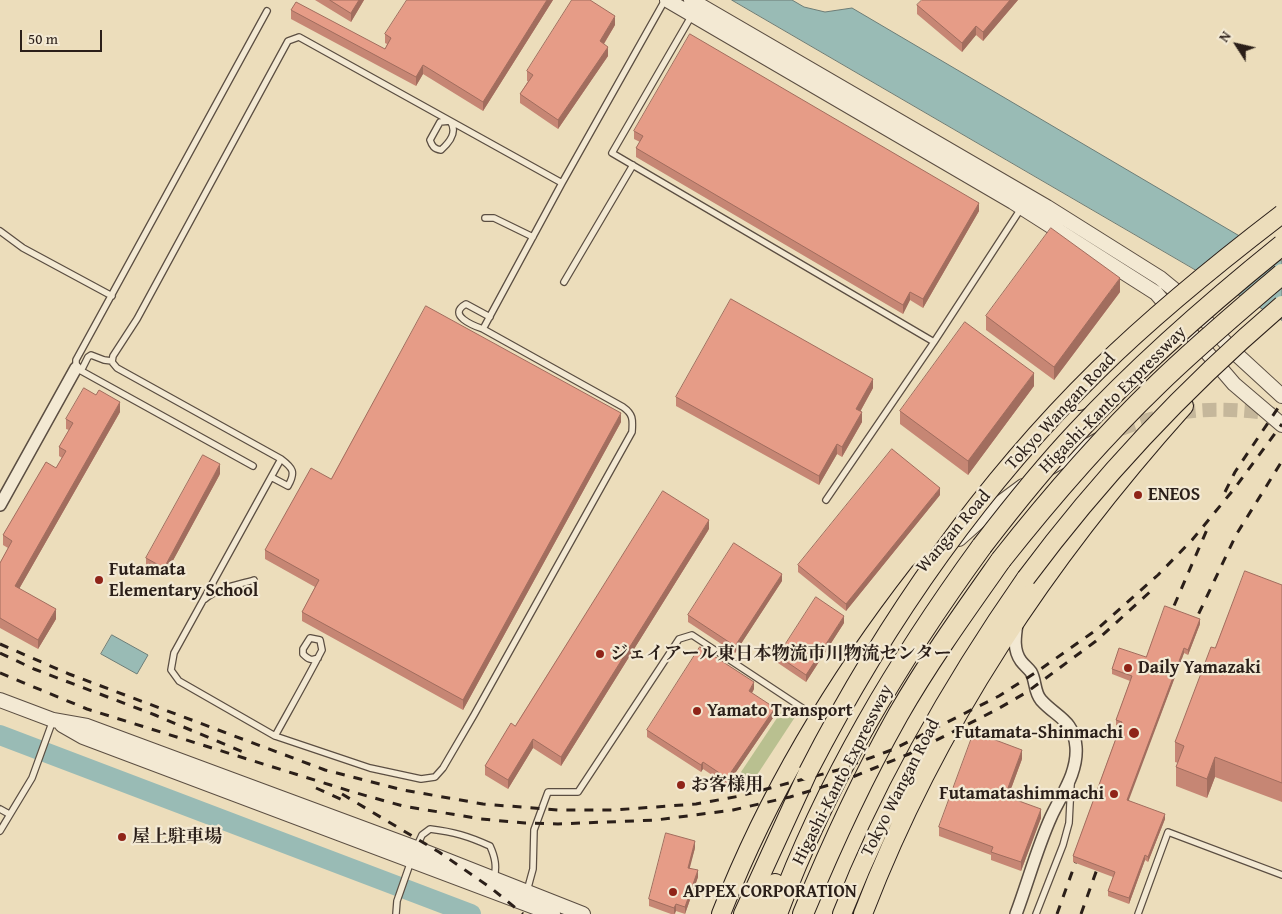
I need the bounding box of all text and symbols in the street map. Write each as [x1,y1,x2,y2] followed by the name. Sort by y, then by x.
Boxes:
[22,20,105,52] scale bar
[1212,20,1262,70] north arrow
[1214,27,1236,46] text: N
[28,28,58,49] text: 50 m
[1035,322,1191,478] street label: Higashi-Kanto Expressway
[1001,349,1121,475] street label: Tokyo Wangan Road
[1148,484,1200,506] place label: ENEOS
[912,486,996,578] street label: Wangan Road
[1132,489,1144,501] marker: ENEOS
[109,559,258,602] place label: Futamata Elementary School
[93,574,105,586] marker: Futamata Elementary School
[610,643,951,665] place label: ジェイアール東日本物流市川物流センター
[594,648,606,660] marker: ジェイアール東日本物流市川物流センター
[1138,657,1261,679] place label: Daily Yamazaki
[1122,662,1134,674] marker: Daily Yamazaki
[788,681,898,869] street label: Higashi-Kanto Expressway
[707,700,853,722] place label: Yamato Transport
[691,705,703,717] marker: Yamato Transport
[857,715,945,861] street label: Tokyo Wangan Road
[955,722,1123,744] place label: Futamata-Shinmachi
[1127,726,1141,740] marker: Futamata-Shinmachi
[691,774,763,796] place label: お客様用
[675,779,687,791] marker: お客様用
[939,783,1104,805] place label: Futamatashimmachi
[1108,788,1120,800] marker: Futamatashimmachi
[132,826,222,848] place label: 屋上駐車場
[116,831,128,843] marker: 屋上駐車場
[683,881,857,903] place label: APPEX CORPORATION
[667,886,679,898] marker: APPEX CORPORATION

